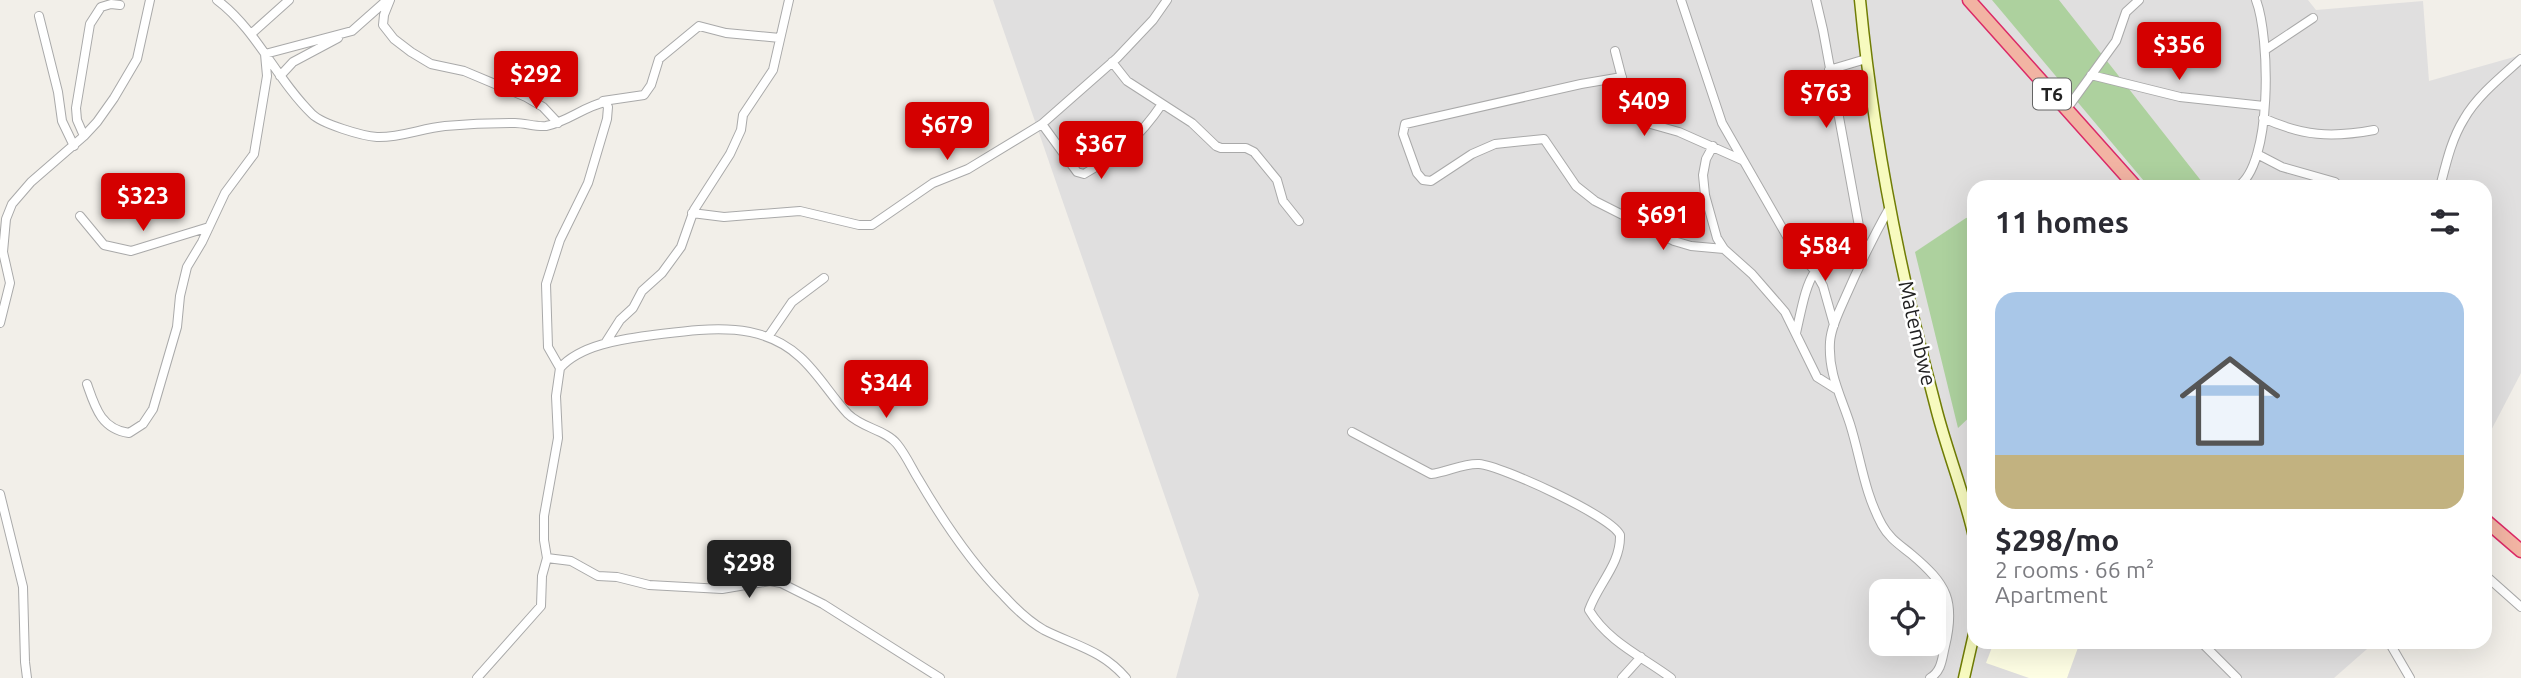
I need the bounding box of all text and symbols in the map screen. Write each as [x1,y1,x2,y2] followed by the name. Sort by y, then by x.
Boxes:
[2138,22,2220,82] pin: $356
[2153,32,2205,57] text: $356
[495,52,577,111] pin: $292
[510,61,562,86] text: $292
[1785,71,1867,130] pin: $763
[1603,78,1685,138] pin: $409
[2033,78,2071,110] road number: T6
[1800,80,1852,105] text: $763
[1618,88,1670,113] text: $409
[906,102,988,162] pin: $679
[921,112,973,137] text: $679
[1060,122,1142,181] pin: $367
[1075,131,1127,156] text: $367
[102,174,184,233] pin: $323
[117,183,169,208] text: $323
[1622,192,1704,252] pin: $691
[1637,202,1689,227] text: $691
[2426,203,2464,241] icon: filters
[1995,205,2129,239] text: 11 homes
[1784,224,1866,283] pin: $584
[1799,233,1851,258] text: $584
[1894,278,1942,388] street label: Matembwe
[2167,338,2293,464] icon: home
[845,360,927,420] pin: $344
[860,370,912,395] text: $344
[1995,523,2119,557] text: $298/mo
[708,540,790,600] pin: $298
[723,550,775,575] text: $298
[1995,557,2154,582] text: 2 rooms · 66 m²
[1869,579,1946,656] map controls
[1869,579,1946,656] button: locate
[1995,582,2108,607] text: Apartment

